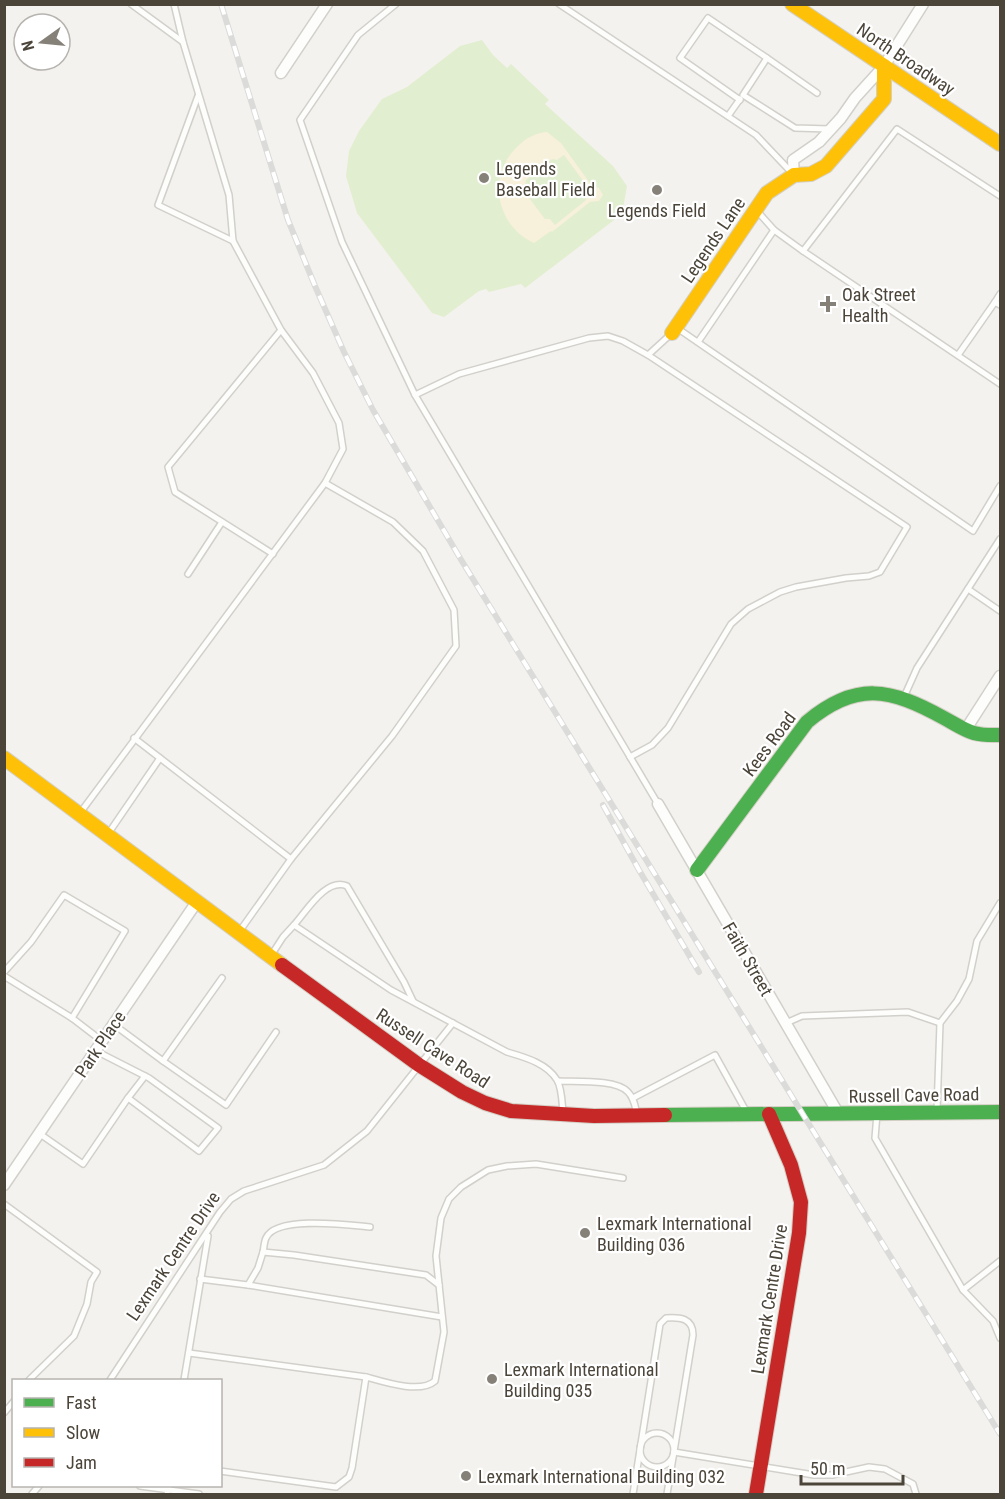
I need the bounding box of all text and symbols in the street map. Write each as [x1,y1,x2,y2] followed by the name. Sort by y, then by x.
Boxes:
[12,12,72,72] north arrow
[853,19,959,100] street label: North Broadway
[18,39,38,53] text: N
[496,158,595,200] place label: Legends Baseball Field
[477,171,491,185] marker: Legends Baseball Field
[650,183,664,197] marker: Legends Field
[677,193,749,287] street label: Legends Lane
[608,200,706,221] place label: Legends Field
[842,284,916,326] place label: Oak Street Health
[819,295,837,313] marker: Oak Street Health
[738,708,800,780] street label: Kees Road
[719,918,777,1000] street label: Faith Street
[373,1004,493,1092] street label: Russell Cave Road
[70,1007,130,1081] street label: Park Place
[849,1083,979,1107] street label: Russell Cave Road
[122,1187,224,1325] street label: Lexmark Centre Drive
[597,1213,752,1255] place label: Lexmark International Building 036
[747,1223,791,1375] street label: Lexmark Centre Drive
[578,1226,592,1240] marker: Lexmark International Building 036
[504,1359,659,1401] place label: Lexmark International Building 035
[485,1372,499,1386] marker: Lexmark International Building 035
[12,1379,222,1487] legend
[66,1392,97,1413] text: Fast
[66,1422,101,1443] text: Slow
[801,1448,903,1486] scale bar
[66,1452,97,1473] text: Jam
[810,1458,845,1479] text: 50 m
[478,1466,725,1487] place label: Lexmark International Building 032
[459,1469,473,1483] marker: Lexmark International Building 032

